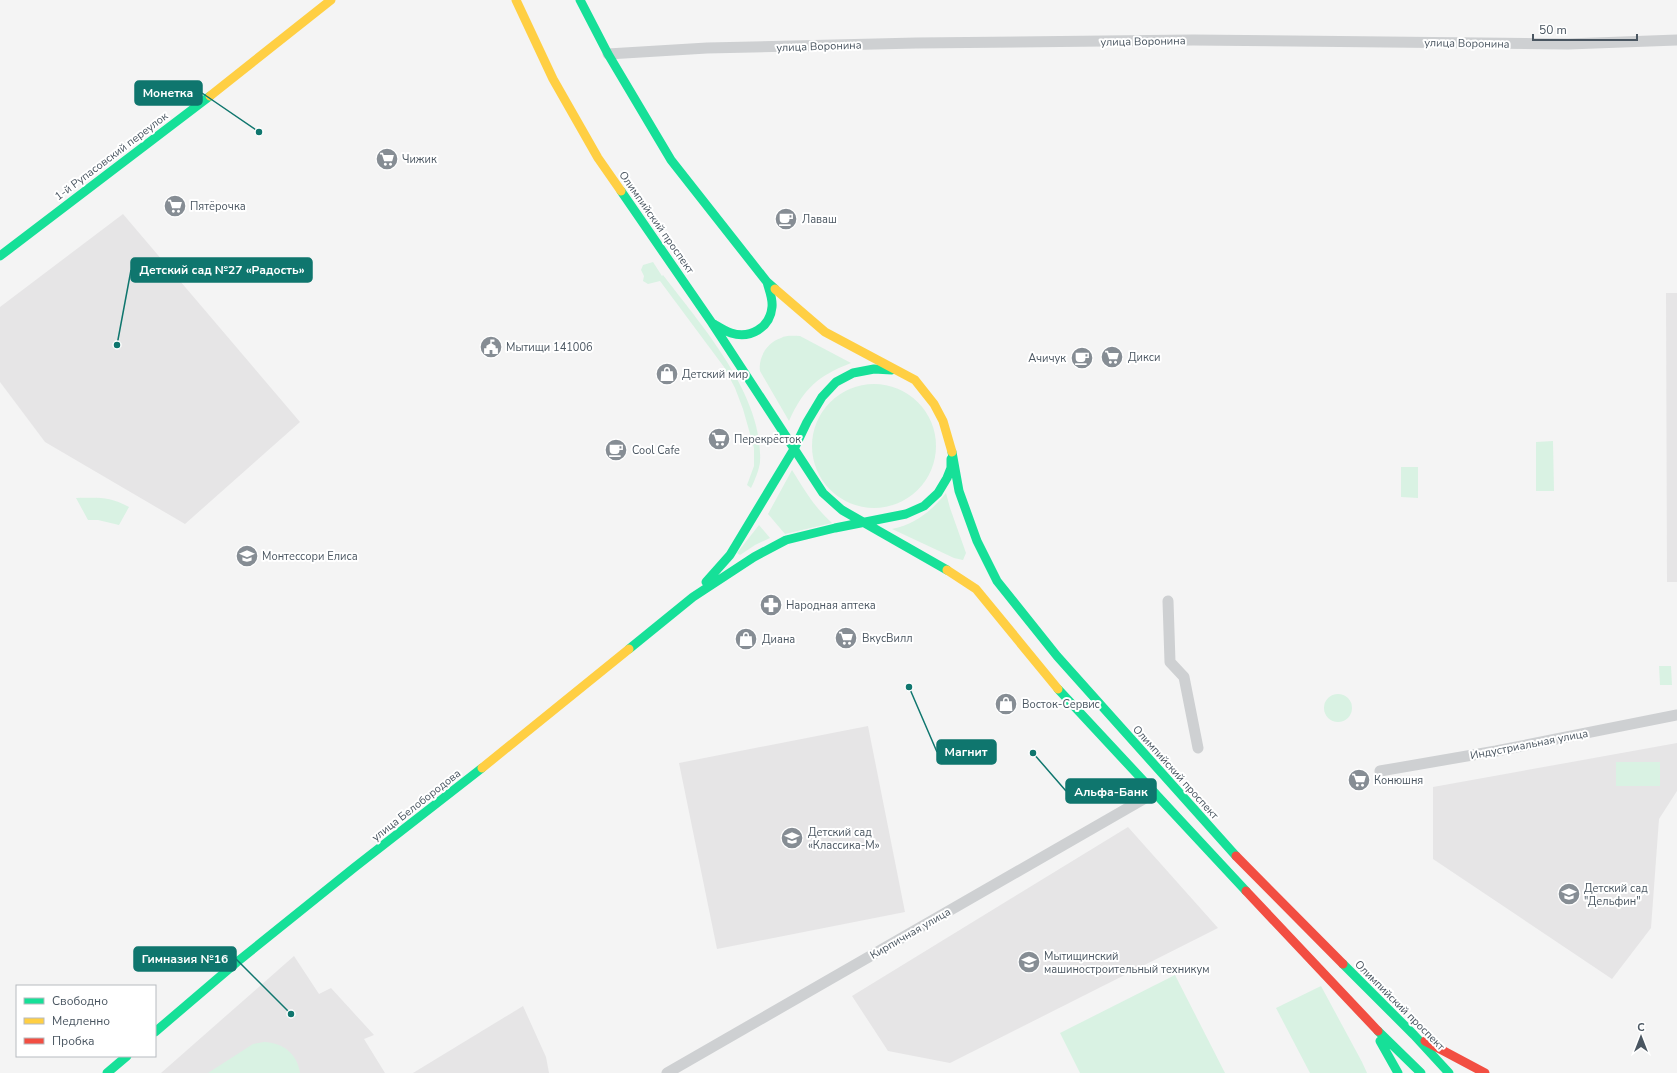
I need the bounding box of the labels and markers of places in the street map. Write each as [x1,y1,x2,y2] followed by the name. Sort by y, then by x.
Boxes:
[135,81,202,105] callout: Монетка
[374,146,400,172] supermarket icon: Чижик
[402,152,437,167] place label: Чижик
[162,193,188,219] supermarket icon: Пятёрочка
[190,199,246,214] place label: Пятёрочка
[773,206,799,232] cafe icon: Лаваш
[802,212,837,227] place label: Лаваш
[131,258,312,282] callout: Детский сад №27 «Радость»
[478,334,504,360] public building icon: Мытищи 141006
[506,340,593,355] place label: Мытищи 141006
[1099,344,1125,370] supermarket icon: Дикси
[1069,345,1095,371] cafe icon: Ачичук
[1128,350,1160,365] place label: Дикси
[1028,351,1066,366] place label: Ачичук
[654,361,680,387] shop icon: Детский мир
[682,367,748,382] place label: Детский мир
[706,426,732,452] supermarket icon: Перекрёсток
[734,432,801,447] place label: Перекрёсток
[603,437,629,463] cafe icon: Cool Cafe
[632,443,680,458] place label: Cool Cafe
[234,543,260,569] school or university icon: Монтессори Елиса
[262,549,358,564] place label: Монтессори Елиса
[758,592,784,618] pharmacy icon: Народная аптека
[786,598,876,613] place label: Народная аптека
[833,625,859,651] supermarket icon: ВкусВилл
[733,626,759,652] shop icon: Диана
[862,631,913,646] place label: ВкусВилл
[762,632,795,647] place label: Диана
[993,691,1019,717] shop icon: Восток-Сервис
[1022,697,1100,712] place label: Восток-Сервис
[937,740,996,764] callout: Магнит
[1346,767,1372,793] supermarket icon: Конюшня
[1374,773,1423,788] place label: Конюшня
[1066,779,1156,803] callout: Альфа-Банк
[779,825,805,851] school or university icon: Детский сад «Классика-М»
[808,825,880,853] place label: Детский сад «Классика-М»
[1556,881,1582,907] school or university icon: Детский сад "Дельфин"
[1584,881,1648,909] place label: Детский сад "Дельфин"
[134,947,236,971] callout: Гимназия №16
[1016,949,1042,975] school or university icon: Мытищинский машиностроительный техникум
[1044,949,1209,977] place label: Мытищинский машиностроительный техникум

